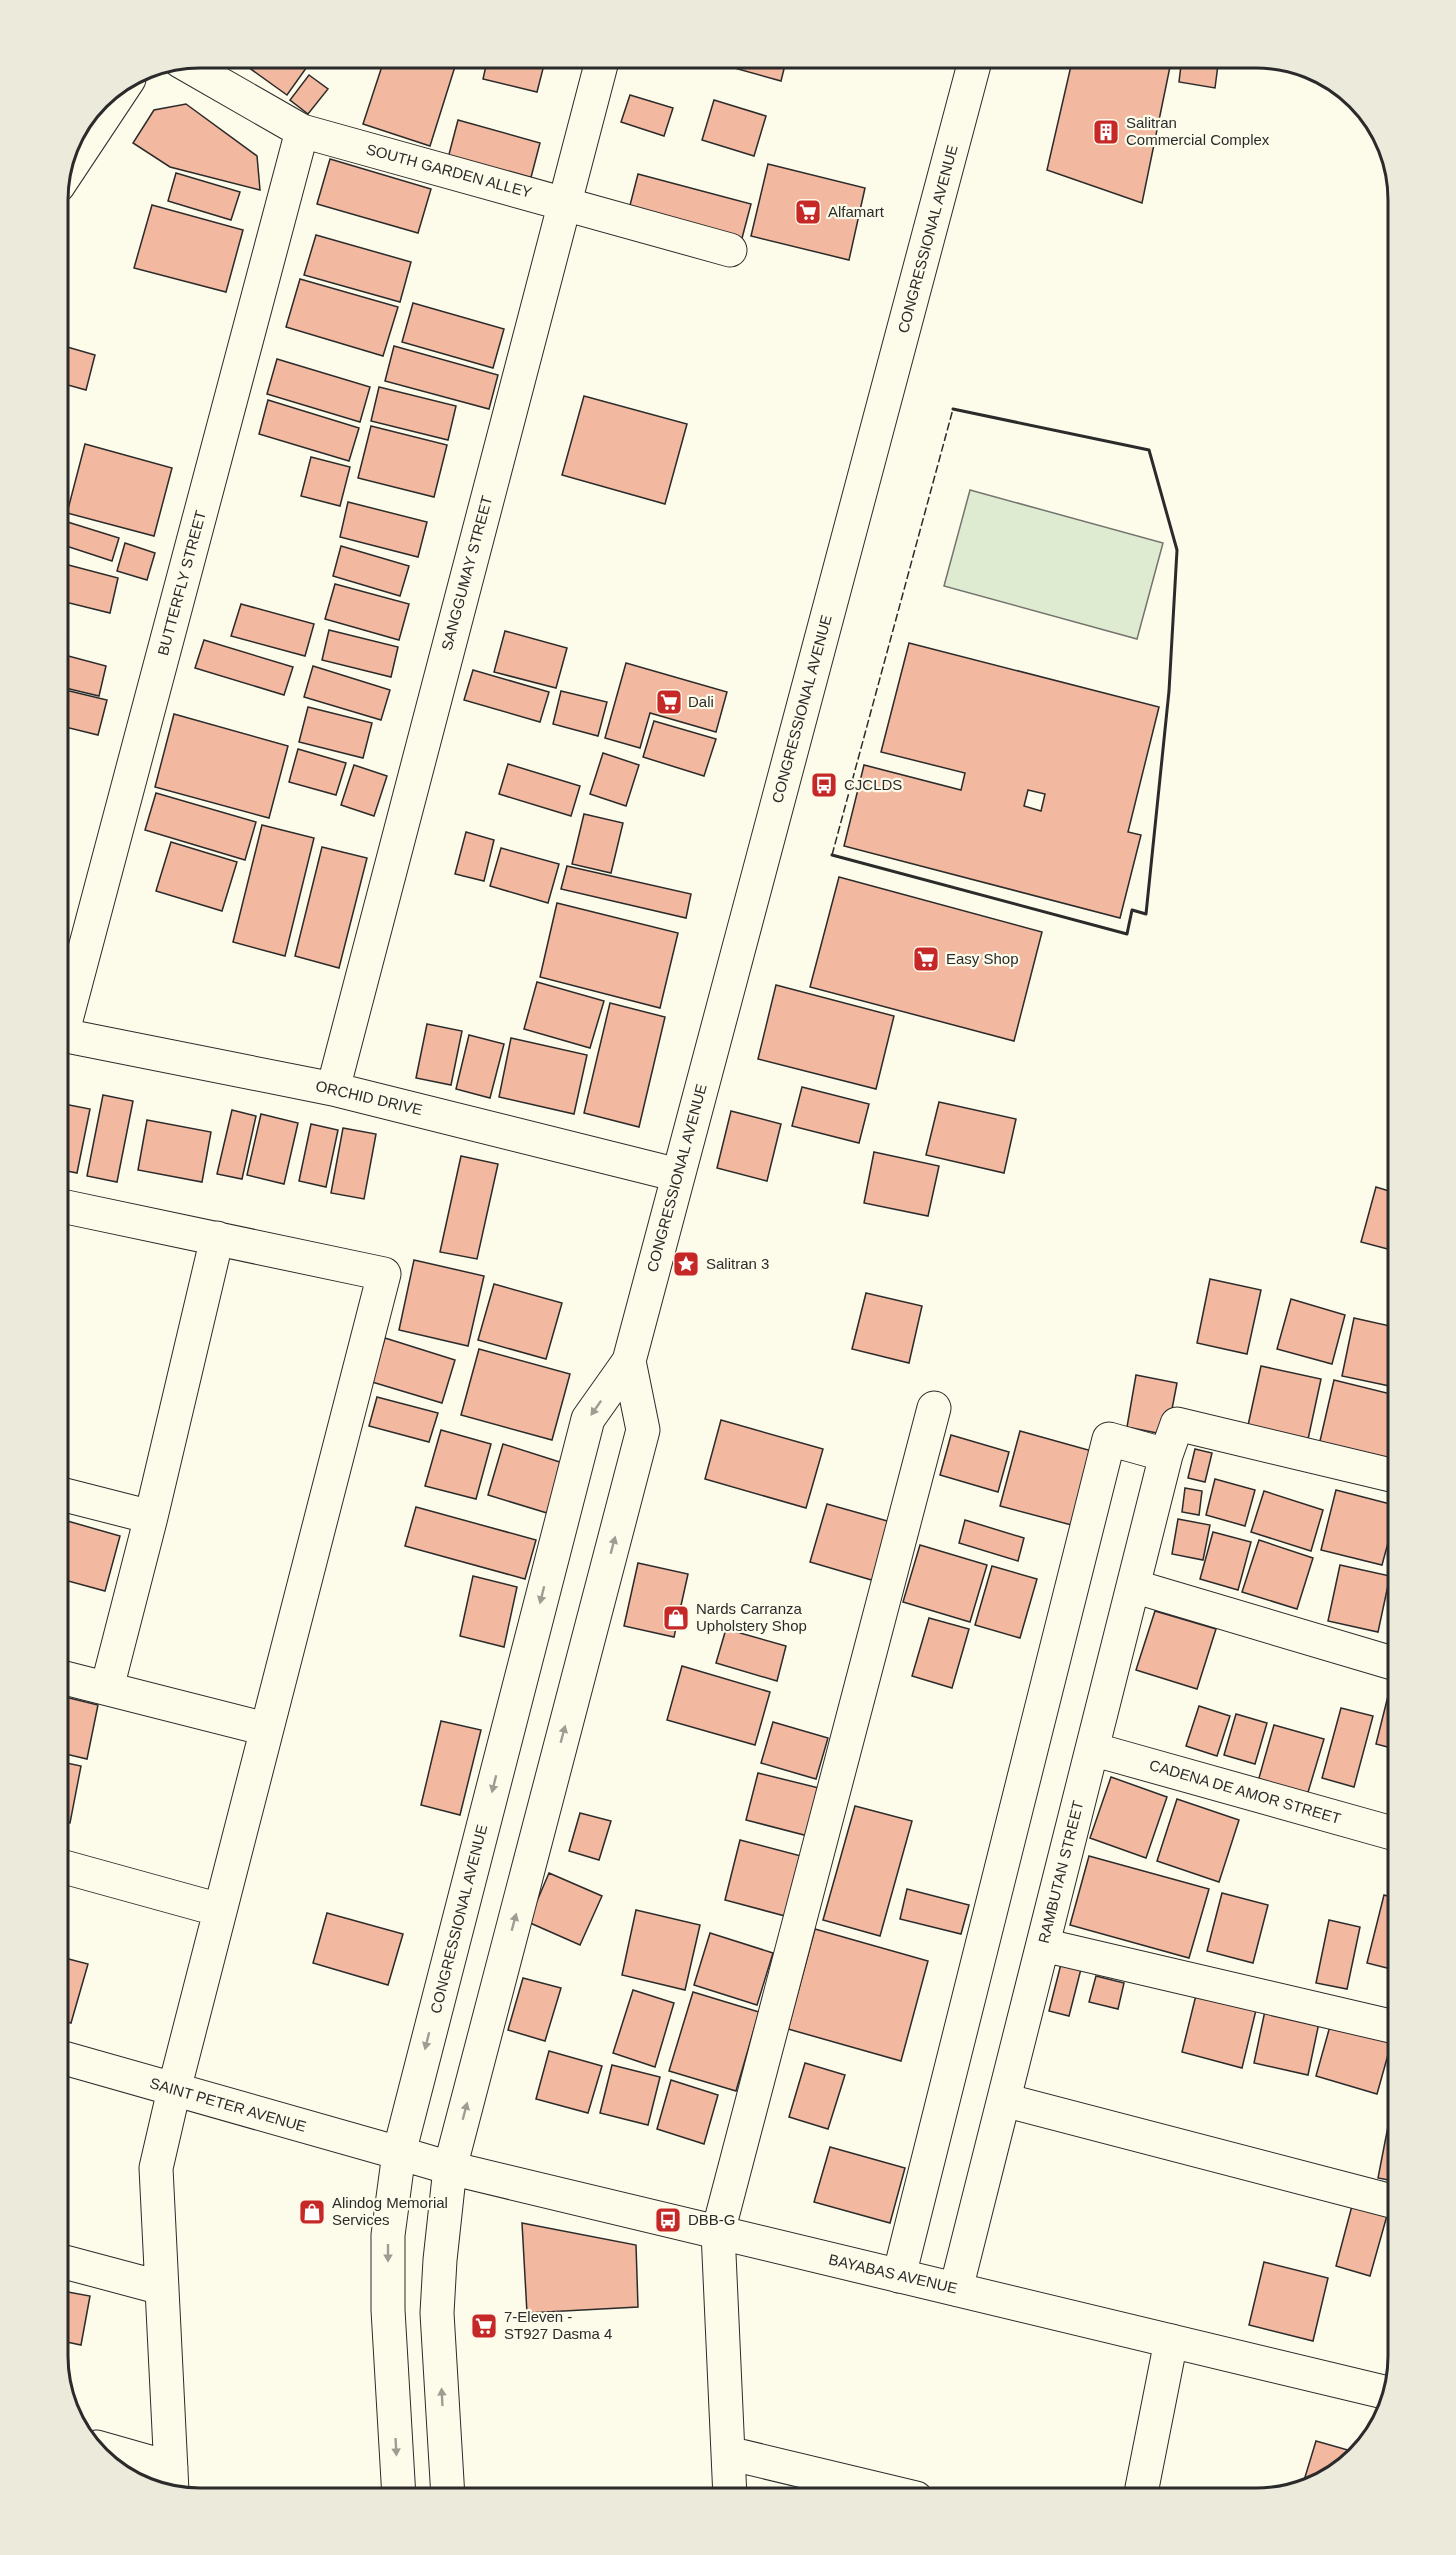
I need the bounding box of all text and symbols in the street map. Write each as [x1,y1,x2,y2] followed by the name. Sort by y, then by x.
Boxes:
[1126,114,1270,148] place label: Salitran Commercial Complex
[1091,117,1121,147] building icon: Salitran Commercial Complex
[364,140,534,201] street label: SOUTH GARDEN ALLEY
[894,143,961,335] street label: CONGRESSIONAL AVENUE
[793,197,823,227] supermarket icon: Alfamart
[828,203,885,220] place label: Alfamart
[438,494,495,652] street label: SANGGUMAY STREET
[154,508,209,657] street label: BUTTERFLY STREET
[768,613,835,805] street label: CONGRESSIONAL AVENUE
[654,687,684,717] supermarket icon: Dali
[688,693,714,710] place label: Dali
[809,770,839,800] bus stop icon: CJCLDS
[844,776,902,793] place label: CJCLDS
[911,944,941,974] supermarket icon: Easy Shop
[946,950,1019,967] place label: Easy Shop
[314,1077,424,1118] street label: ORCHID DRIVE
[643,1082,710,1274] street label: CONGRESSIONAL AVENUE
[671,1249,701,1279] place icon: Salitran 3
[706,1255,769,1272] place label: Salitran 3
[590,1401,602,1416] one-way arrow
[608,1536,618,1554] one-way arrow
[537,1586,547,1604] one-way arrow
[696,1600,807,1634] place label: Nards Carranza Upholstery Shop
[661,1603,691,1633] shop icon: Nards Carranza Upholstery Shop
[559,1725,569,1743] one-way arrow
[1147,1756,1343,1827] street label: CADENA DE AMOR STREET
[488,1775,498,1793] one-way arrow
[1035,1799,1086,1945] street label: RAMBUTAN STREET
[427,1823,490,2015] street label: CONGRESSIONAL AVENUE
[510,1913,519,1931] one-way arrow
[422,2032,432,2051] one-way arrow
[148,2074,308,2135] street label: SAINT PETER AVENUE
[460,2102,470,2120] one-way arrow
[332,2194,448,2228] place label: Alindog Memorial Services
[297,2197,327,2227] shop icon: Alindog Memorial Services
[653,2205,683,2235] bus stop icon: DBB-G
[688,2211,736,2228] place label: DBB-G
[383,2243,393,2262] one-way arrow
[827,2250,959,2297] street label: BAYABAS AVENUE
[504,2308,612,2342] place label: 7-Eleven - ST927 Dasma 4
[469,2311,499,2341] supermarket icon: 7-Eleven - ST927 Dasma 4
[438,2388,447,2407] one-way arrow
[391,2438,401,2457] one-way arrow

